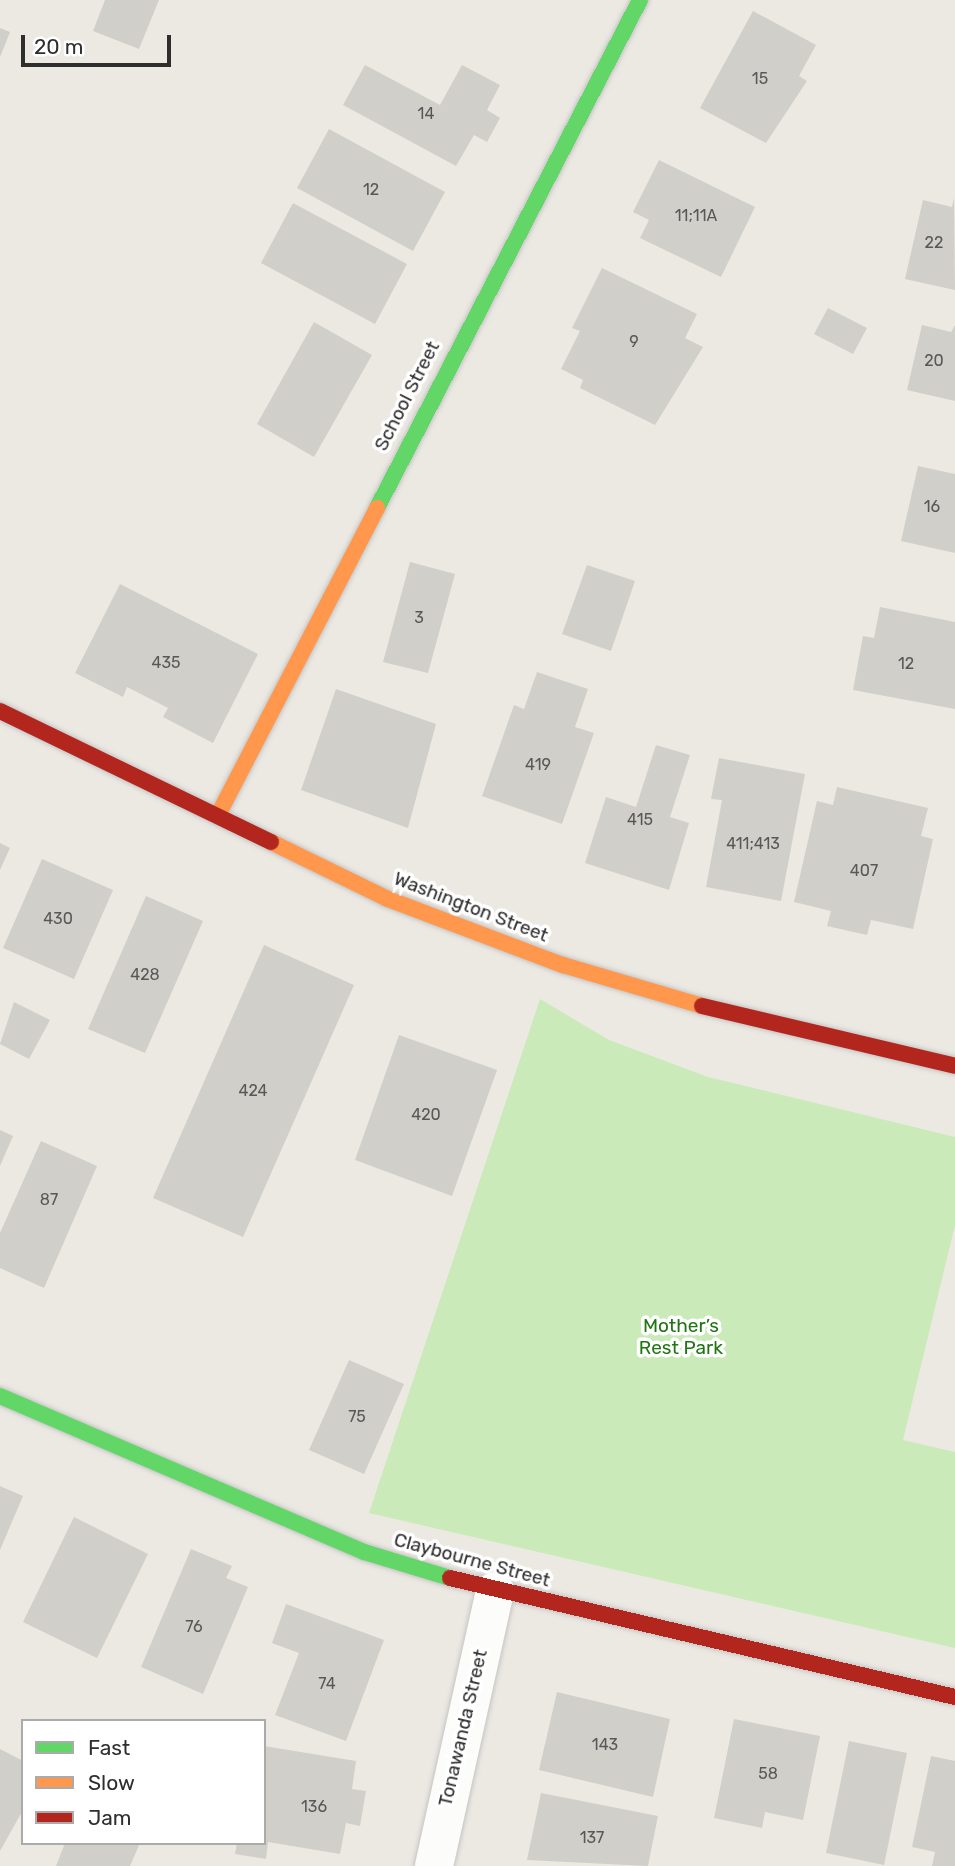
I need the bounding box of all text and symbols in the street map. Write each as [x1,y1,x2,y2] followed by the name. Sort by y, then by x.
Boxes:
[24,21,175,65] scale bar
[34,34,83,59] text: 20 m
[752,69,768,89] house number: 15
[418,104,434,124] house number: 14
[363,180,379,200] house number: 12
[675,206,717,226] house number: 11;11A
[925,233,943,253] house number: 22
[629,332,639,352] house number: 9
[370,337,444,455] street label: School Street
[924,351,944,371] house number: 20
[924,497,940,517] house number: 16
[414,608,424,628] house number: 3
[151,653,181,673] house number: 435
[898,654,914,674] house number: 12
[525,755,551,775] house number: 419
[627,810,653,830] house number: 415
[726,834,780,854] house number: 411;413
[850,861,878,881] house number: 407
[391,867,551,947] street label: Washington Street
[43,909,73,929] house number: 430
[130,965,160,985] house number: 428
[238,1081,268,1101] house number: 424
[411,1105,441,1125] house number: 420
[40,1190,58,1210] house number: 87
[639,1315,723,1359] park label: Mother’s Rest Park
[348,1407,366,1427] house number: 75
[391,1528,553,1592] street label: Claybourne Street
[185,1617,203,1637] house number: 76
[434,1647,492,1809] street label: Tonawanda Street
[318,1674,336,1694] house number: 74
[21,1719,266,1845] legend
[88,1735,130,1760] text: Fast
[592,1735,618,1755] house number: 143
[758,1764,778,1784] house number: 58
[88,1770,135,1795] text: Slow
[301,1797,327,1817] house number: 136
[88,1805,132,1830] text: Jam
[580,1828,604,1848] house number: 137

